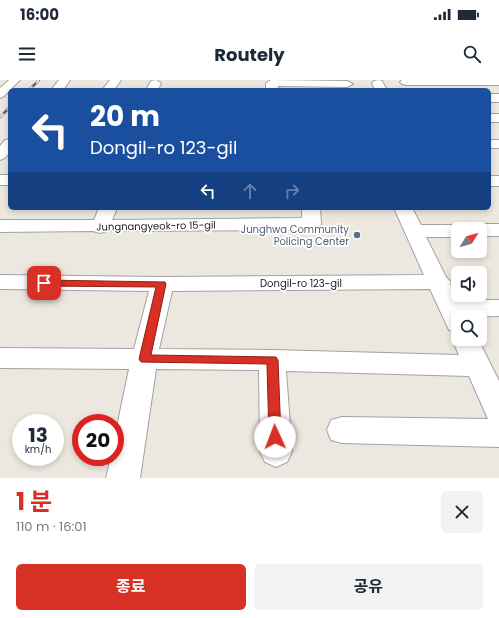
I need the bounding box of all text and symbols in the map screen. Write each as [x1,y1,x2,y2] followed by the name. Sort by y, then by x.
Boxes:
[20,4,59,25] text: 16:00
[214,42,285,67] text: Routely
[16,43,38,65] icon: menu
[461,43,483,65] icon: search
[90,97,160,136] text: 20 m
[24,104,76,156] icon: left
[90,135,237,160] text: Dongil-ro 123-gil
[197,180,219,202] icon: left
[239,180,261,202] icon: ahead
[281,180,303,202] icon: right
[96,217,216,235] street label: Jungnangyeok-ro 15-gil
[241,222,349,249] place label: Junghwa Community Policing Center
[451,222,487,258] north arrow
[451,222,487,346] map controls
[352,230,362,240] marker: Junghwa Community Policing Center
[27,266,61,300] pin
[451,266,487,302] button: sound
[33,272,55,294] icon: arrive
[260,276,342,291] street label: Dongil-ro 123-gil
[451,310,487,346] button: search
[72,414,124,466] speed limit sign: 20
[254,416,296,458] position arrow
[28,421,48,449] text: 13
[25,442,51,457] text: km/h
[16,485,52,518] text: 1 분
[441,491,483,533] button: close
[16,517,87,536] text: 110 m · 16:01
[16,564,246,610] button: 종료
[254,564,483,610] button: 공유

